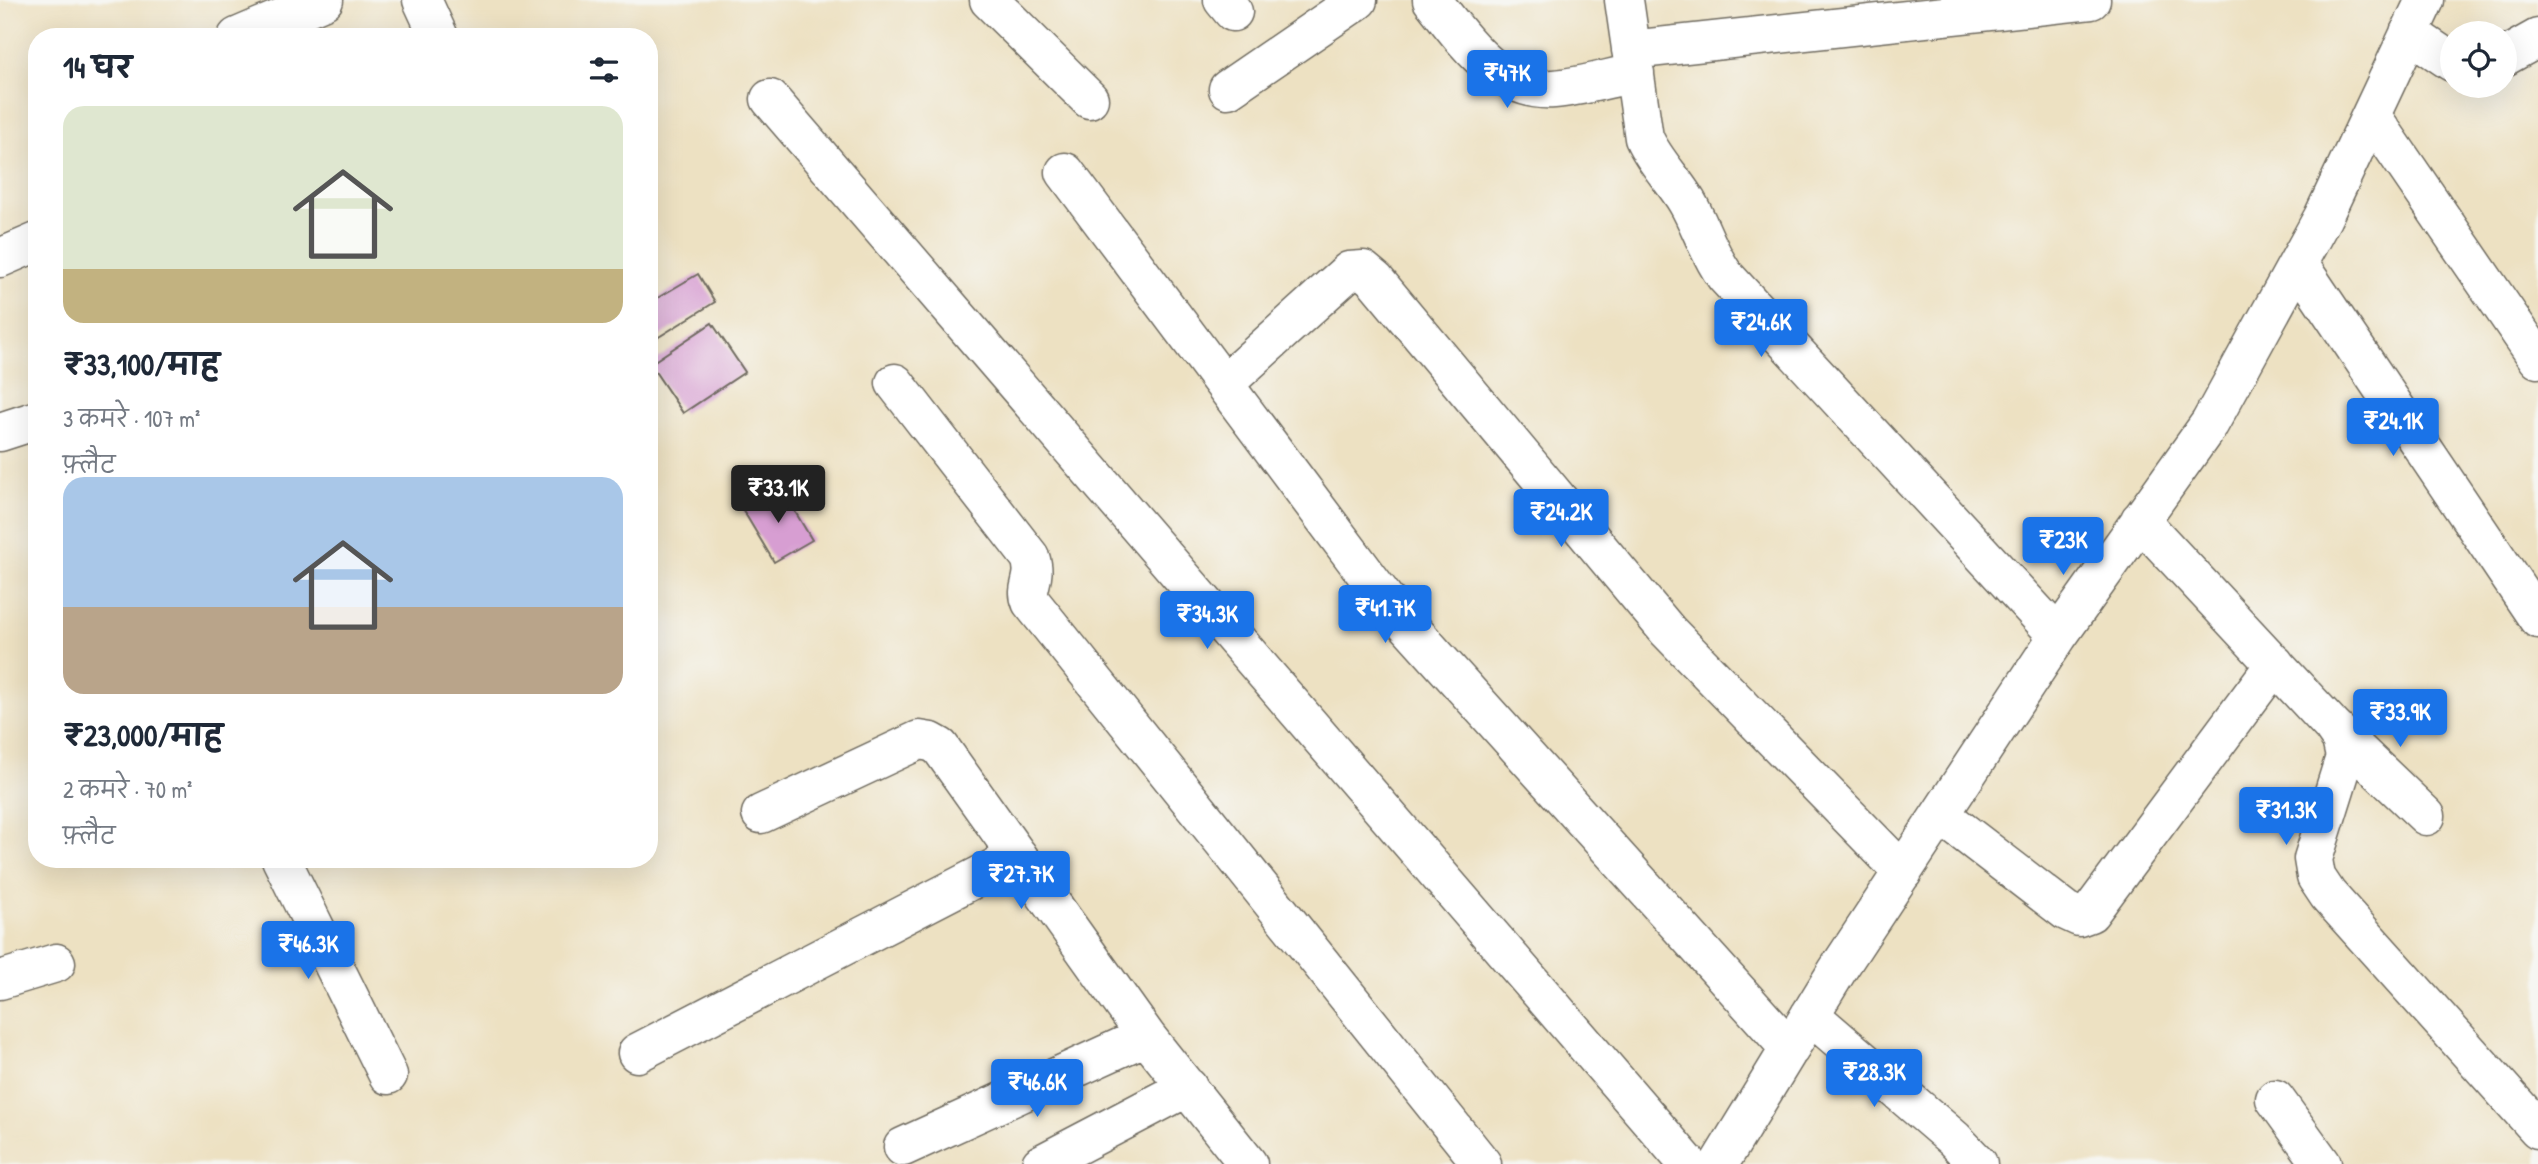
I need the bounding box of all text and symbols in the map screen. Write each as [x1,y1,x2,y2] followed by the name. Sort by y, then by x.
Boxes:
[2440,21,2517,98] map controls
[2440,21,2517,98] button: locate
[63,47,132,87] text: 14 घर
[1466,50,1548,110] pin: ₹47K
[585,51,623,89] icon: filters
[1483,57,1531,88] text: ₹47K
[280,151,406,277] icon: home
[1704,300,1818,359] pin: ₹24.6K
[1730,306,1792,337] text: ₹24.6K
[63,344,220,384] text: ₹33,100/माह
[2336,398,2450,458] pin: ₹24.1K
[63,403,200,434] text: 3 कमरे · 107 m²
[2363,405,2423,436] text: ₹24.1K
[63,449,115,480] text: फ़्लैट
[721,466,835,525] pin: ₹33.1K
[747,472,809,503] text: ₹33.1K
[1504,490,1618,549] pin: ₹24.2K
[1530,496,1592,527] text: ₹24.2K
[2022,518,2104,577] pin: ₹23K
[280,522,406,648] icon: home
[2039,524,2087,555] text: ₹23K
[1328,586,1442,645] pin: ₹41.7K
[1150,592,1264,651] pin: ₹34.3K
[1354,592,1416,623] text: ₹41.7K
[1176,598,1238,629] text: ₹34.3K
[2343,690,2457,749] pin: ₹33.9K
[2369,696,2431,727] text: ₹33.9K
[63,715,223,755] text: ₹23,000/माह
[63,774,192,805] text: 2 कमरे · 70 m²
[2229,788,2343,847] pin: ₹31.3K
[2255,794,2317,825] text: ₹31.3K
[63,820,115,851] text: फ़्लैट
[964,852,1078,911] pin: ₹27.7K
[988,858,1054,889] text: ₹27.7K
[251,922,365,981] pin: ₹46.3K
[278,928,338,959] text: ₹46.3K
[1817,1050,1931,1109] pin: ₹28.3K
[1842,1056,1906,1087] text: ₹28.3K
[980,1060,1094,1119] pin: ₹46.6K
[1007,1066,1067,1097] text: ₹46.6K

